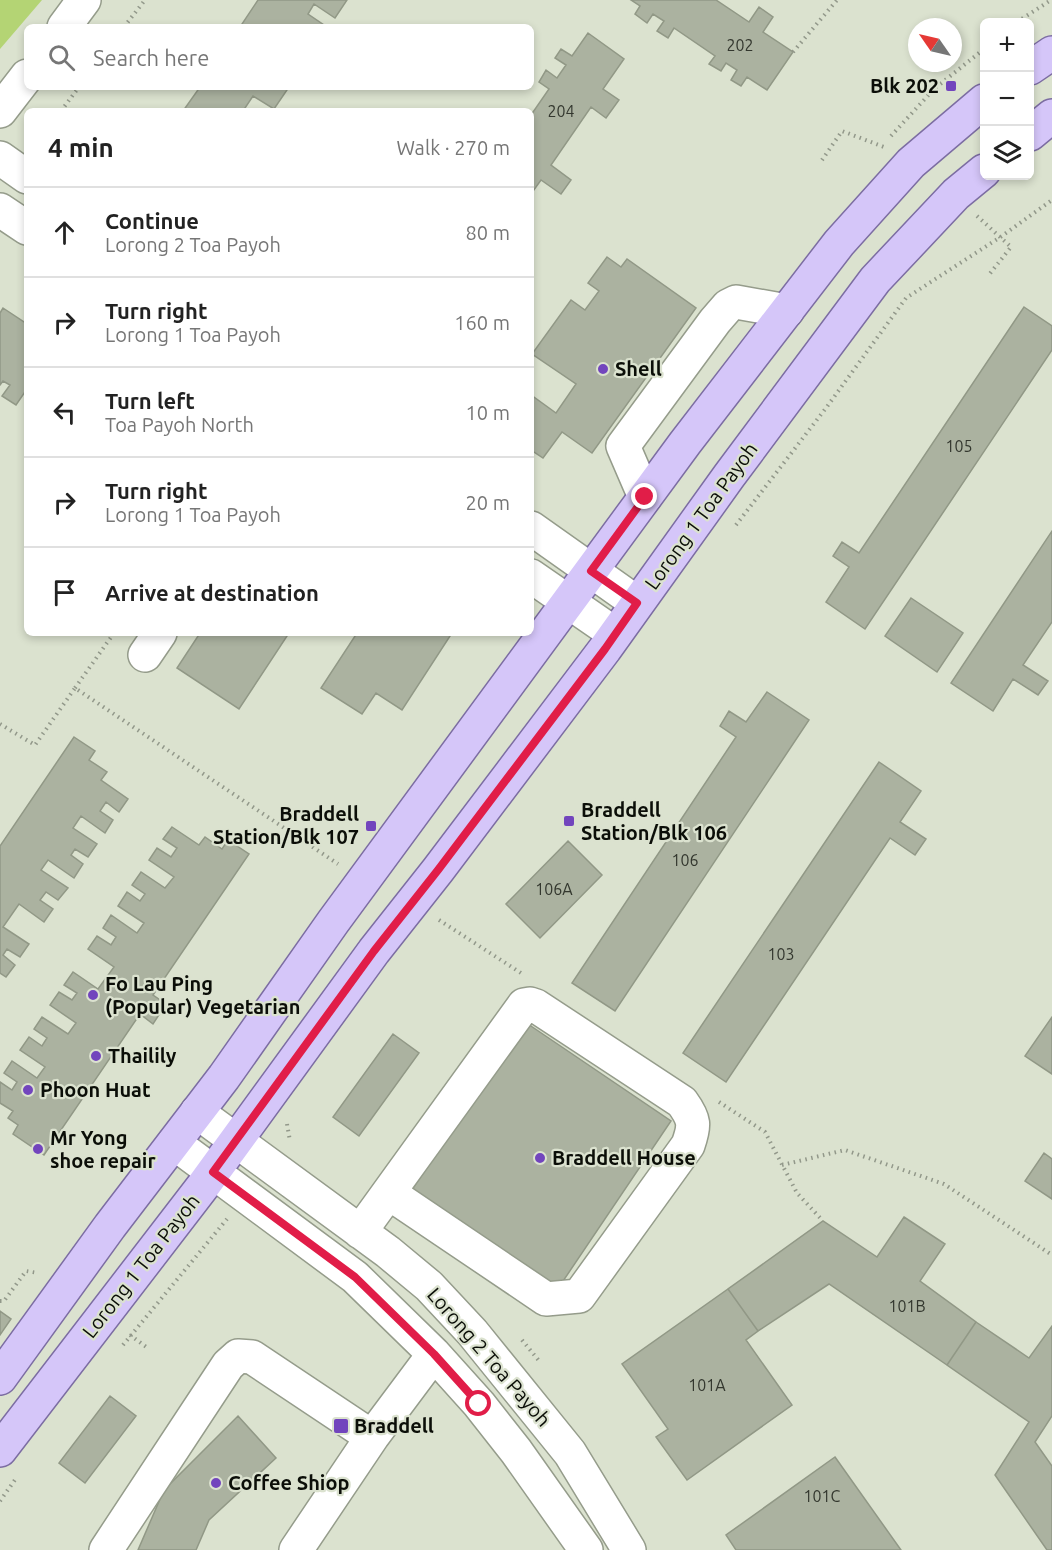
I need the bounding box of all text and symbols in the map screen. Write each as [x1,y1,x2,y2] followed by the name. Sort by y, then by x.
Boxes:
[908,18,962,72] north arrow
[980,18,1034,180] map controls
[980,18,1034,72] button: +
[24,24,534,90] search box
[726,36,754,54] house number: 202
[45,41,78,74] icon: search
[93,45,209,70] text: Search here
[980,72,1034,126] button: −
[870,74,939,97] place label: Blk 202
[944,79,958,93] marker: Blk 202
[547,102,575,120] house number: 204
[980,126,1034,180] button: layers
[48,133,114,162] text: 4 min
[397,136,510,159] text: Walk · 270 m
[105,208,199,233] text: Continue
[48,216,81,249] icon: ahead
[466,221,510,244] text: 80 m
[105,233,281,256] text: Lorong 2 Toa Payoh
[105,298,207,323] text: Turn right
[48,306,81,339] icon: right
[454,311,510,334] text: 160 m
[105,323,281,346] text: Lorong 1 Toa Payoh
[615,357,662,380] place label: Shell
[596,362,610,376] marker: Shell
[105,388,195,413] text: Turn left
[48,396,81,429] icon: left
[466,401,510,424] text: 10 m
[105,413,254,436] text: Toa Payoh North
[945,437,973,455] house number: 105
[640,438,762,594] street label: Lorong 1 Toa Payoh
[105,478,207,503] text: Turn right
[631,483,657,509] route end
[48,486,81,519] icon: right
[466,491,510,514] text: 20 m
[105,503,281,526] text: Lorong 1 Toa Payoh
[48,576,81,609] icon: arrive
[105,580,319,605] text: Arrive at destination
[581,798,727,844] place label: Braddell Station/Blk 106
[213,802,359,848] place label: Braddell Station/Blk 107
[562,814,576,828] marker: Braddell Station/Blk 106
[364,819,378,833] marker: Braddell Station/Blk 107
[671,851,699,869] house number: 106
[535,880,573,898] house number: 106A
[767,945,795,963] house number: 103
[105,972,300,1018] place label: Fo Lau Ping (Popular) Vegetarian
[86,988,100,1002] marker: Fo Lau Ping (Popular) Vegetarian
[108,1044,177,1067] place label: Thailily
[89,1049,103,1063] marker: Thailily
[40,1078,151,1101] place label: Phoon Huat
[21,1083,35,1097] marker: Phoon Huat
[50,1126,156,1172] place label: Mr Yong shoe repair
[31,1142,45,1156] marker: Mr Yong shoe repair
[552,1146,696,1169] place label: Braddell House
[533,1151,547,1165] marker: Braddell House
[77,1189,204,1342] street label: Lorong 1 Toa Payoh
[423,1283,556,1431] street label: Lorong 2 Toa Payoh
[888,1297,926,1315] house number: 101B
[688,1376,726,1394] house number: 101A
[465,1390,491,1416] route start
[354,1414,434,1437] place label: Braddell
[332,1417,350,1435] marker: Braddell
[228,1471,349,1494] place label: Coffee Shiop
[209,1476,223,1490] marker: Coffee Shiop
[804,1487,841,1505] house number: 101C

